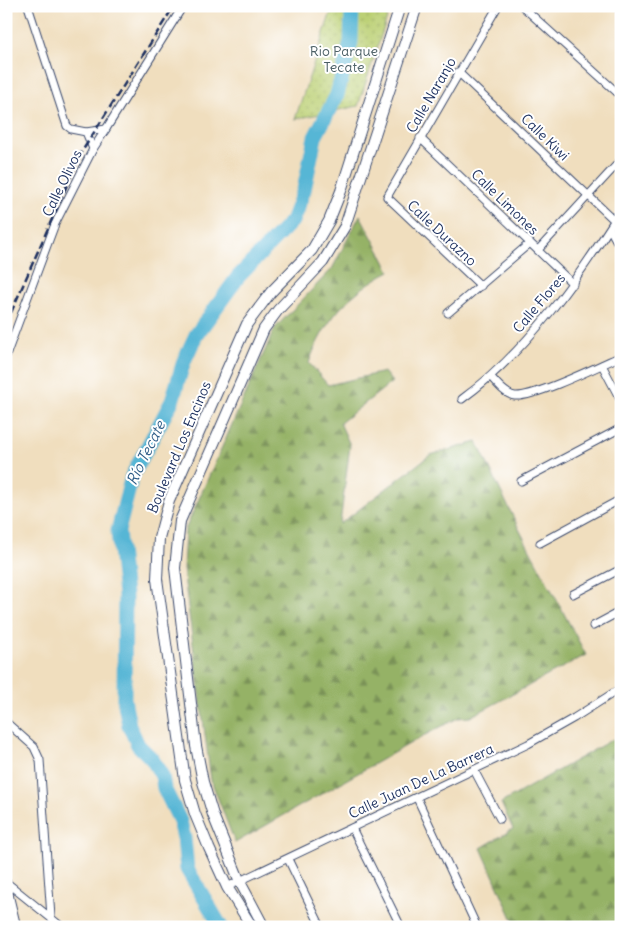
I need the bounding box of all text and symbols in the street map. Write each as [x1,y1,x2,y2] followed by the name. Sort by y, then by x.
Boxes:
[310,42,378,76] park label: Rio Parque Tecate
[402,54,460,136] street label: Calle Naranjo
[517,110,573,164] street label: Calle Kiwi
[38,147,86,219] street label: Calle Olivos
[467,165,543,239] street label: Calle Limones
[403,196,481,270] street label: Calle Durazno
[509,269,569,337] street label: Calle Flores
[143,378,215,516] street label: Boulevard Los Encinos
[122,417,170,488] water label: Río Tecate
[346,739,496,823] street label: Calle Juan De La Barrera

